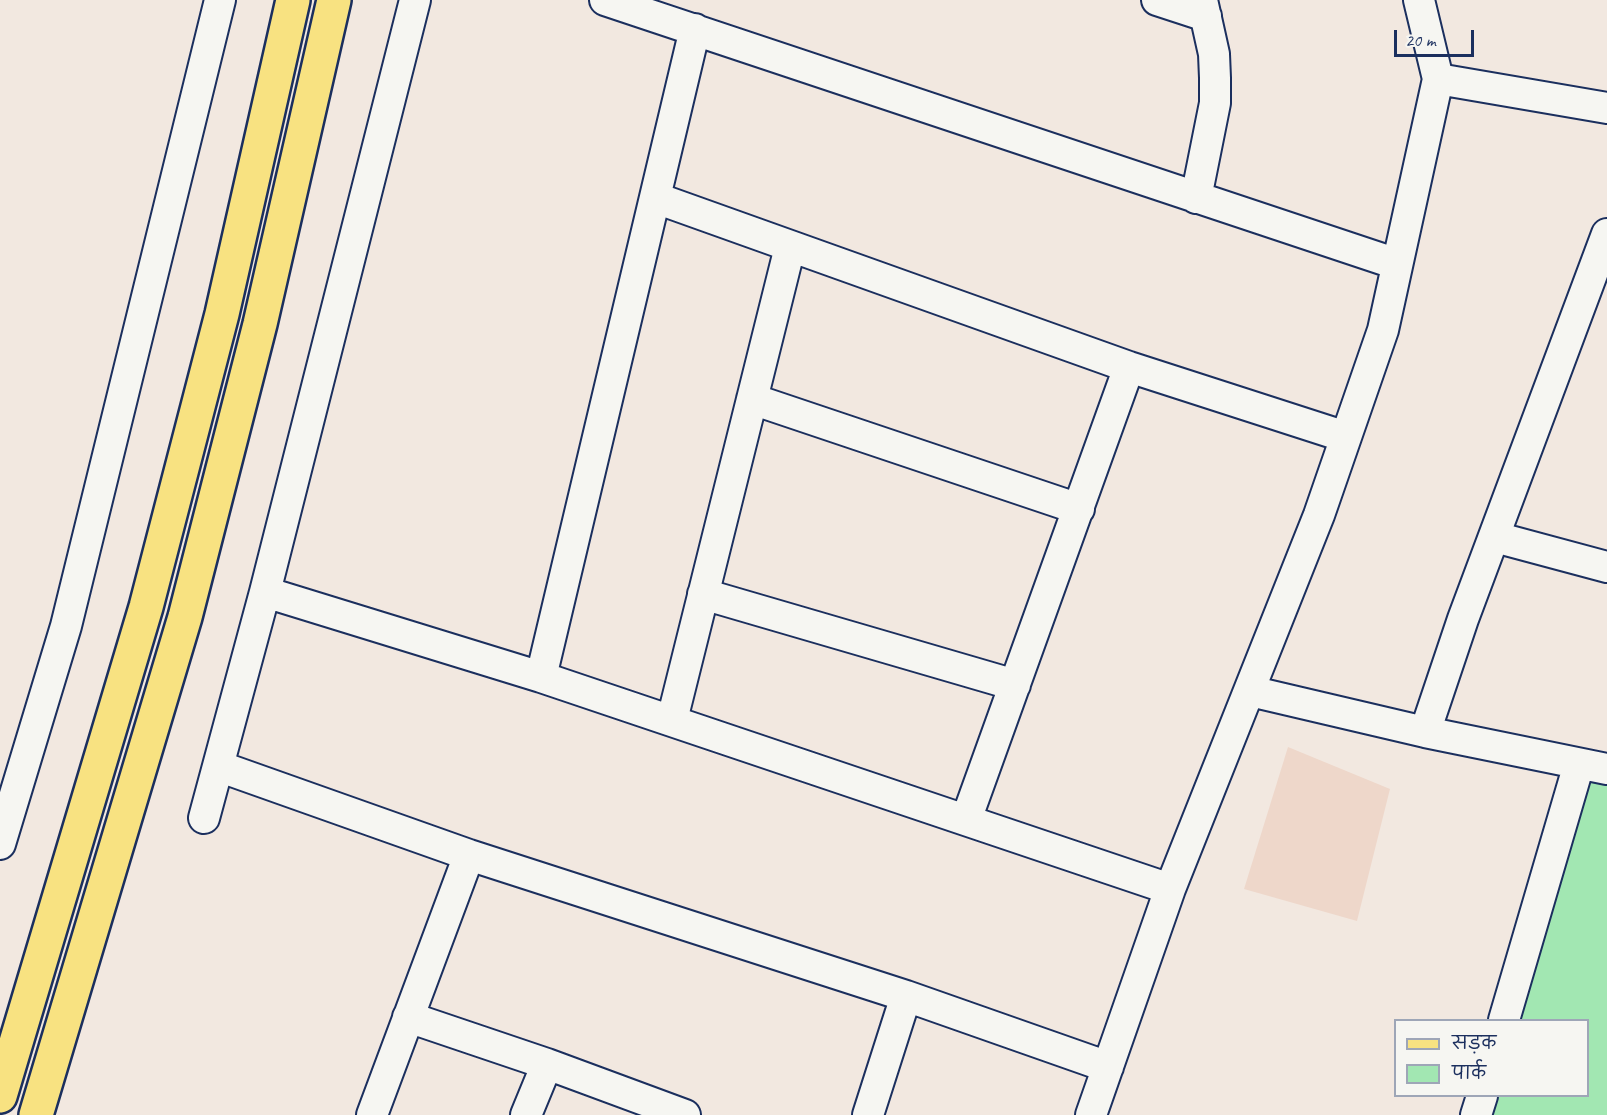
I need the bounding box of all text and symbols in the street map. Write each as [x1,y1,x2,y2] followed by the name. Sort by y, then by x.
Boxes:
[1397,18,1476,56] scale bar
[1405,29,1436,51] text: 20 m
[1394,1019,1589,1097] legend
[1452,1032,1496,1054] text: सड़क
[1452,1062,1486,1084] text: पार्क

